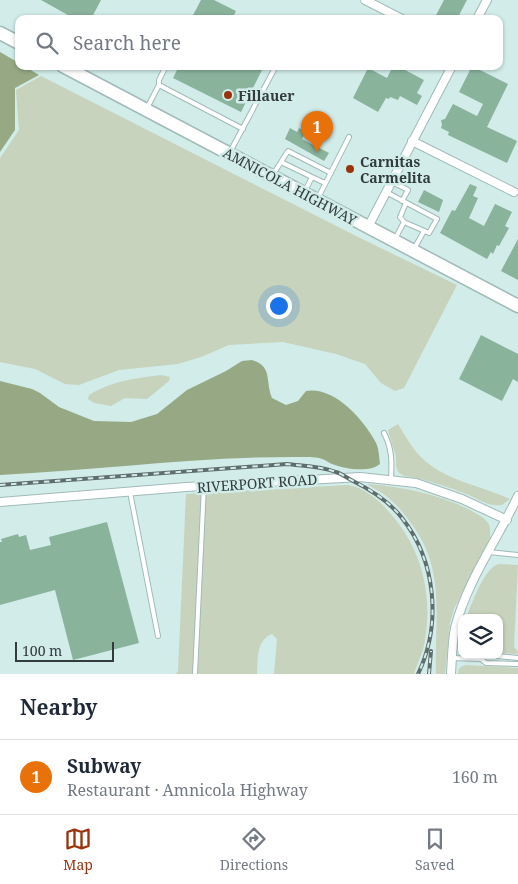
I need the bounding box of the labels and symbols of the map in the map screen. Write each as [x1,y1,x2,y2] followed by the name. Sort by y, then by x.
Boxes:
[238,86,295,105] place label: Fillauer
[222,89,234,101] marker: Fillauer
[301,111,333,152] pin: 1
[220,143,360,229] street label: AMNICOLA HIGHWAY
[360,152,431,187] place label: Carnitas Carmelita
[344,163,356,175] marker: Carnitas Carmelita
[266,293,292,319] your location
[196,469,318,497] street label: RIVERPORT ROAD
[15,639,114,662] scale bar

